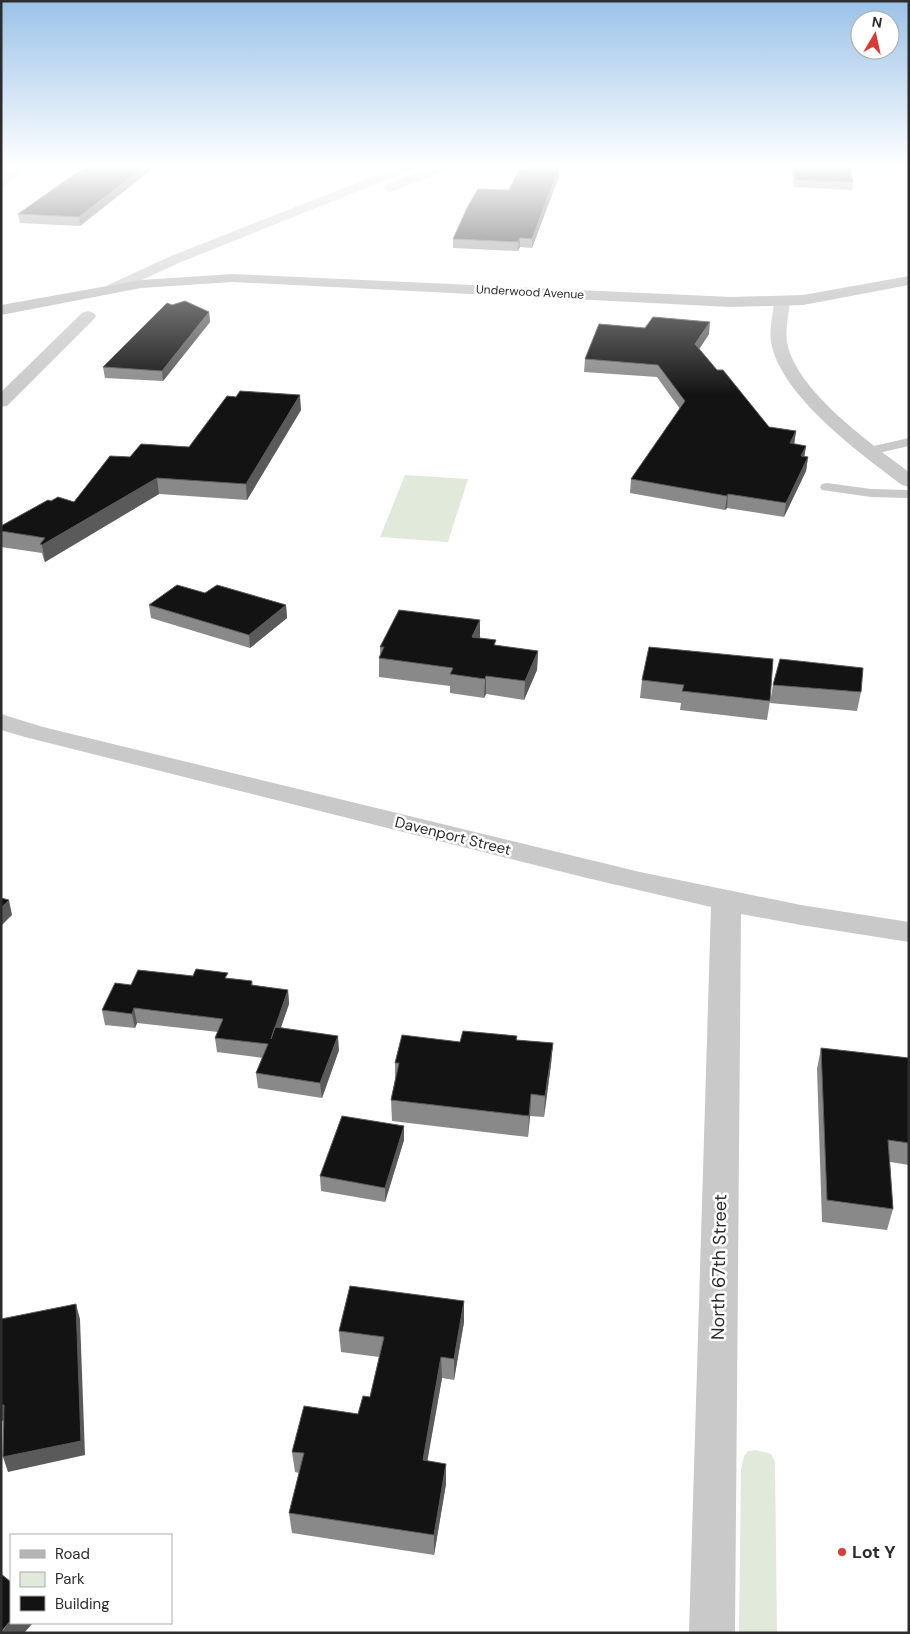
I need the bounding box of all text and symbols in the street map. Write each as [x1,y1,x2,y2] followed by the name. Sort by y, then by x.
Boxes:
[850,10,900,60] north arrow
[871,12,883,32] text: N
[476,281,585,303] street label: Underwood Avenue
[393,812,513,860] street label: Davenport Street
[706,1194,732,1340] street label: North 67th Street
[10,1534,172,1624] legend
[852,1540,896,1564] place label: Lot Y
[55,1544,90,1564] text: Road
[836,1546,848,1558] marker: Lot Y
[55,1569,85,1589] text: Park
[55,1594,110,1614] text: Building

